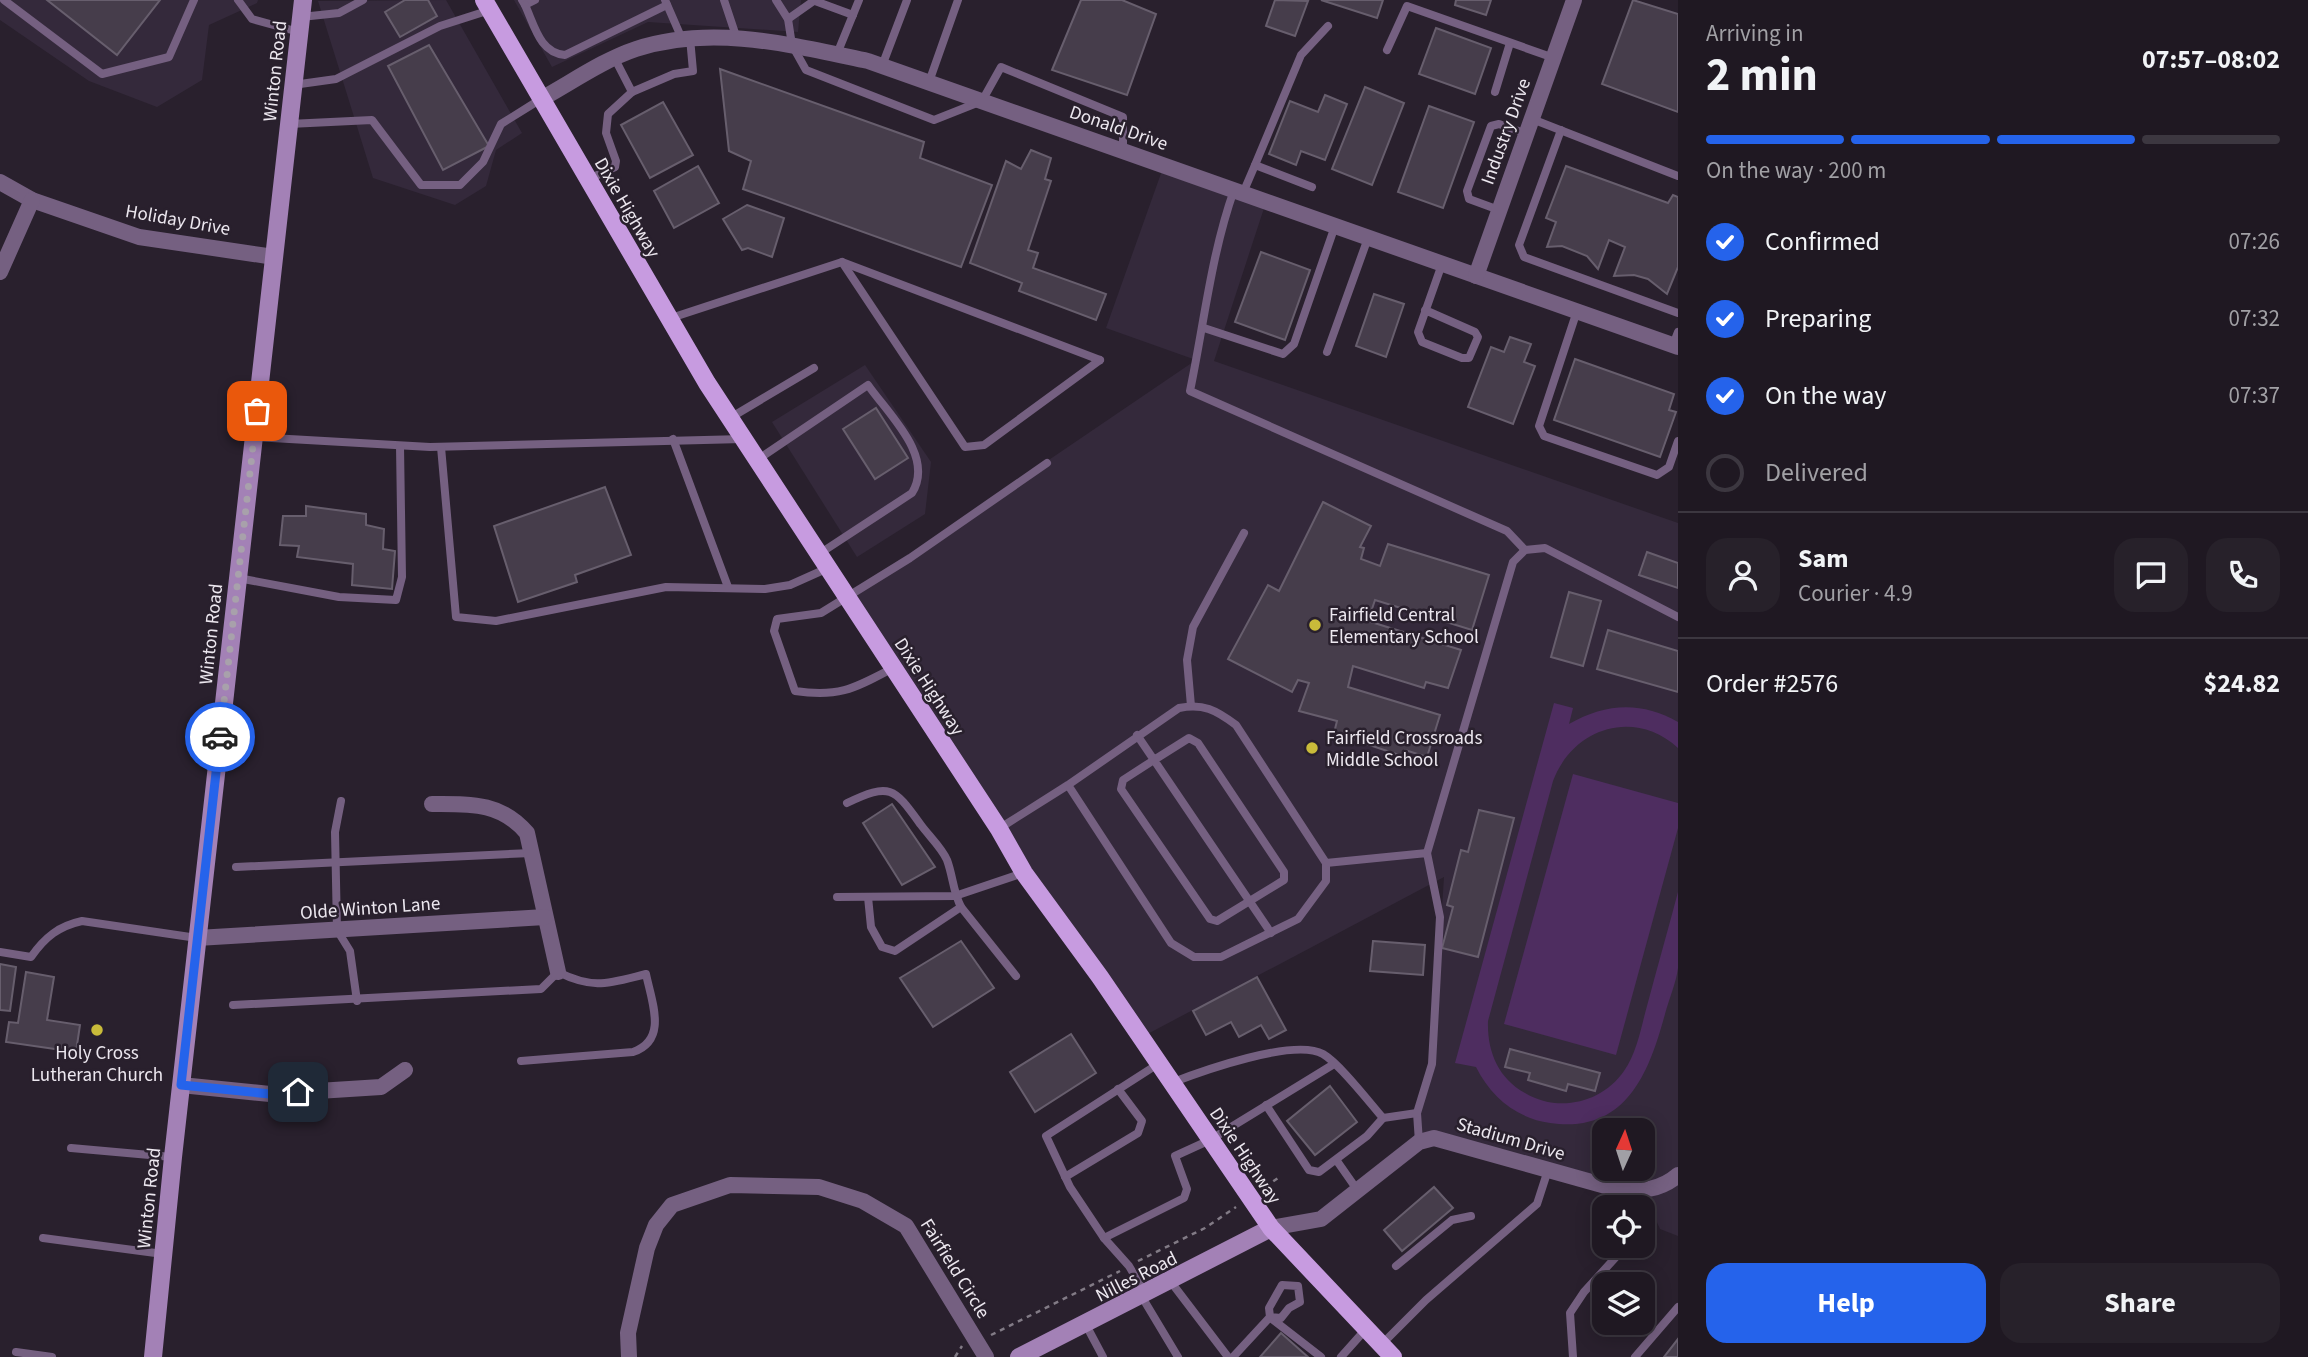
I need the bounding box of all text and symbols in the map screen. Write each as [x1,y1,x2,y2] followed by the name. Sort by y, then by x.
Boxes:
[1706,17,1804,50] text: Arriving in
[257,19,294,123] street label: Winton Road
[2142,41,2280,78] text: 07:57–08:02
[1706,43,1818,108] text: 2 min
[1475,75,1538,188] street label: Industry Drive
[1066,99,1171,158] street label: Donald Drive
[587,153,666,263] street label: Dixie Highway
[1706,154,1886,187] text: On the way · 200 m
[123,198,232,243] street label: Holiday Drive
[1706,223,1744,261] icon: check
[1765,223,1880,260] text: Confirmed
[2229,225,2280,258] text: 07:26
[1706,300,1744,338] icon: check
[1765,300,1871,337] text: Preparing
[2229,302,2280,335] text: 07:32
[1706,377,1744,415] icon: check
[1765,377,1886,414] text: On the way
[2229,379,2280,412] text: 07:37
[227,381,287,441] pin
[238,392,276,430] icon: bag
[1765,454,1868,491] text: Delivered
[1706,538,1780,612] button: person
[2114,538,2188,612] button: chat
[2206,538,2280,612] button: phone
[1798,540,1848,577] text: Sam
[1798,577,1913,610] text: Courier · 4.9
[193,582,230,686] street label: Winton Road
[1329,602,1479,651] place label: Fairfield Central Elementary School
[1307,617,1323,633] marker: Fairfield Central Elementary School
[887,633,971,741] street label: Dixie Highway
[1706,665,1838,702] text: Order #2576
[2204,665,2280,702] text: $24.82
[185,702,255,772] courier
[201,718,239,756] icon: car
[1326,725,1482,774] place label: Fairfield Crossroads Middle School
[1304,740,1320,756] marker: Fairfield Crossroads Middle School
[299,890,441,927] street label: Olde Winton Lane
[89,1022,105,1038] marker: Holy Cross Lutheran Church
[31,1040,163,1089] place label: Holy Cross Lutheran Church
[268,1062,328,1122] pin
[279,1073,317,1111] icon: home
[1202,1102,1287,1210] street label: Dixie Highway
[1453,1111,1568,1168] street label: Stadium Drive
[1592,1118,1656,1181] north arrow
[1592,1118,1655,1335] map controls
[131,1146,168,1250] street label: Winton Road
[1592,1195,1655,1258] button: locate
[913,1214,996,1324] street label: Fairfield Circle
[1091,1245,1182,1309] street label: Nilles Road
[1706,1263,1986,1343] button: Help
[2000,1263,2280,1343] button: Share
[1592,1272,1655,1335] button: layers

